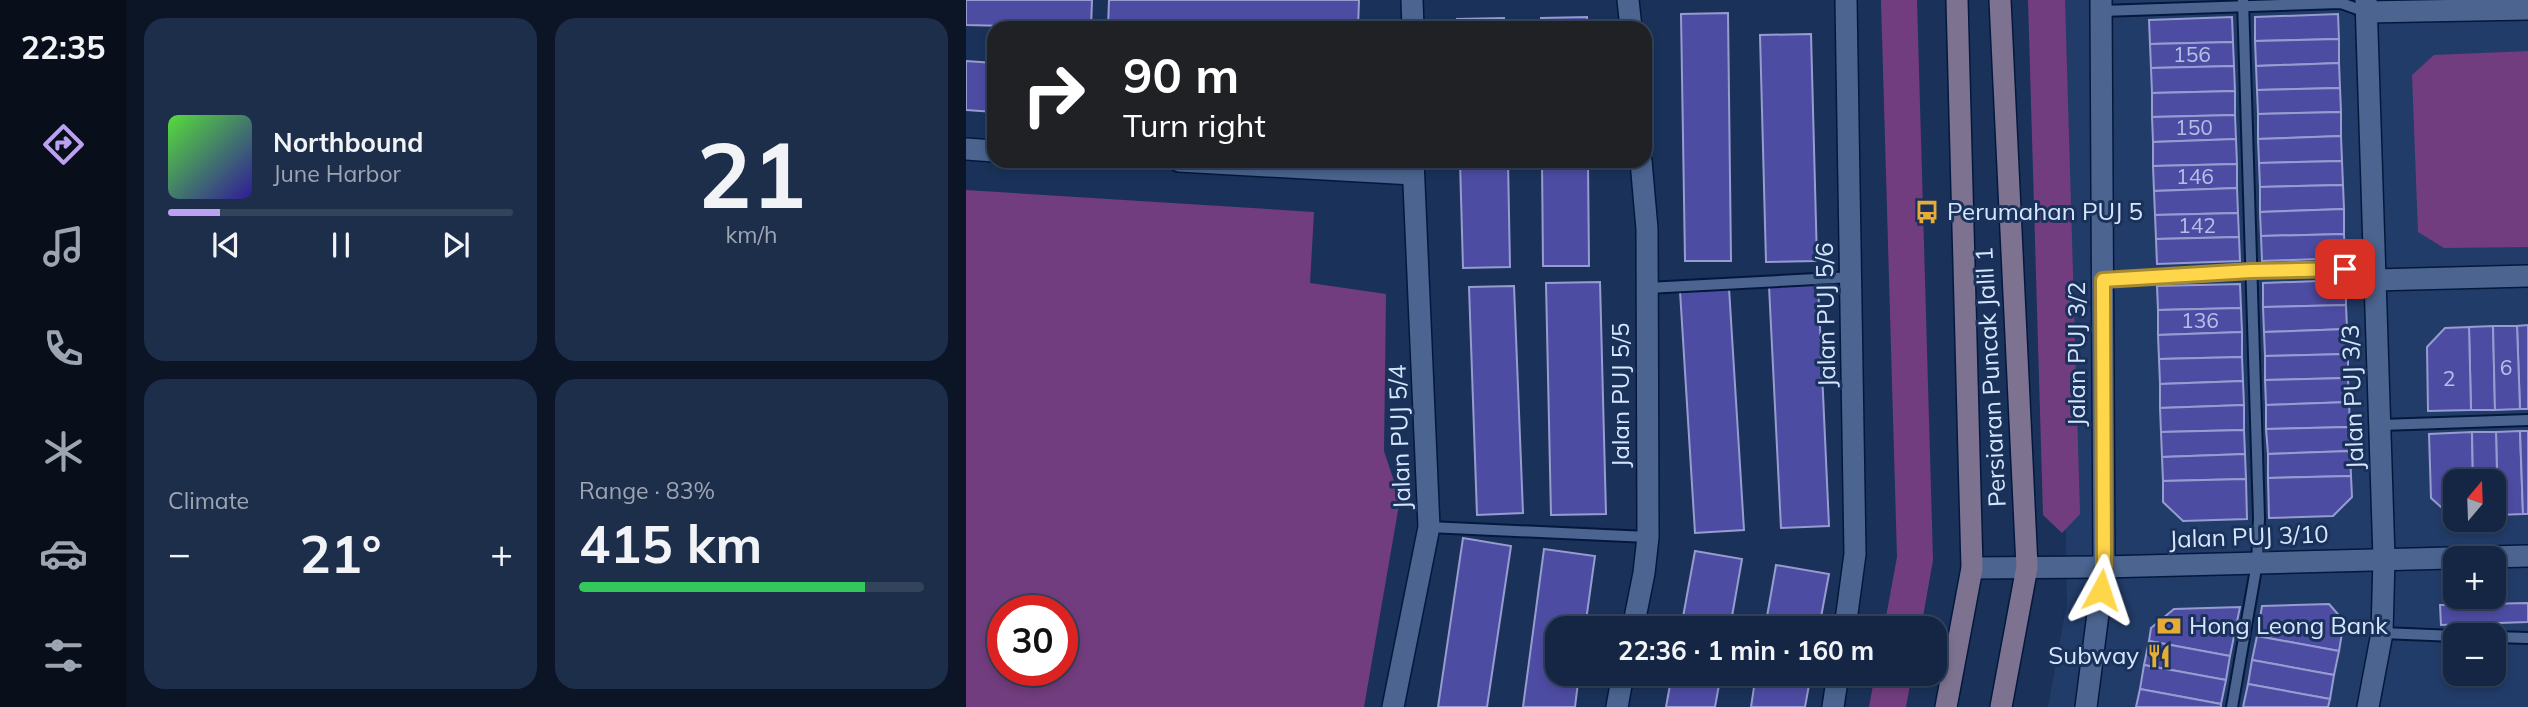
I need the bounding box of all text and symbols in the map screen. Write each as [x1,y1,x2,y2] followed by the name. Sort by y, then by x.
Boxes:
[21,27,105,67] text: 22:35
[2173,41,2211,67] house number: 156
[1123,44,1239,105] text: 90 m
[1008,49,1099,140] icon: right
[1123,105,1266,145] text: Turn right
[2175,114,2213,140] house number: 150
[697,117,806,231] text: 21
[39,120,88,169] icon: directions
[273,126,423,159] text: Northbound
[273,159,401,188] text: June Harbor
[2176,163,2214,189] house number: 146
[1947,196,2143,226] place label: Perumahan PUJ 5
[1913,198,1941,226] bus stop icon: Perumahan PUJ 5
[2178,212,2216,238] house number: 142
[725,220,778,249] text: km/h
[39,222,88,271] icon: music
[207,226,245,264] icon: previous
[322,226,360,264] icon: pause
[437,226,475,264] icon: next
[2315,239,2375,299] pin
[1809,242,1841,388] street label: Jalan PUJ 5/6
[1968,246,2012,508] street label: Persiaran Puncak Jalil 1
[2326,250,2364,288] icon: arrive
[2061,281,2091,427] street label: Jalan PUJ 3/2
[2181,307,2219,333] house number: 136
[1605,322,1635,468] street label: Jalan PUJ 5/5
[39,324,88,373] icon: phone
[2334,324,2370,470] street label: Jalan PUJ 3/3
[2500,354,2512,380] house number: 6
[1381,364,1417,510] street label: Jalan PUJ 5/4
[2443,365,2455,391] house number: 2
[39,427,88,476] icon: climate
[2443,469,2506,532] north arrow
[2443,469,2506,686] map controls
[579,476,715,505] text: Range · 83%
[168,486,249,515] text: Climate
[579,511,762,576] text: 415 km
[2169,518,2329,554] street label: Jalan PUJ 3/10
[299,521,382,586] text: 21°
[39,529,88,578] icon: car
[168,529,191,577] text: −
[490,529,513,577] text: +
[2443,546,2506,609] button: +
[2064,553,2138,627] position arrow
[987,595,1078,686] speed limit sign: 30
[2189,610,2388,640] place label: Hong Leong Bank
[2155,612,2183,640] bank icon: Hong Leong Bank
[2443,623,2506,686] button: −
[39,631,88,680] icon: filters
[1618,634,1874,667] text: 22:36 · 1 min · 160 m
[2048,640,2139,670] place label: Subway
[2145,642,2173,670] restaurant icon: Subway

